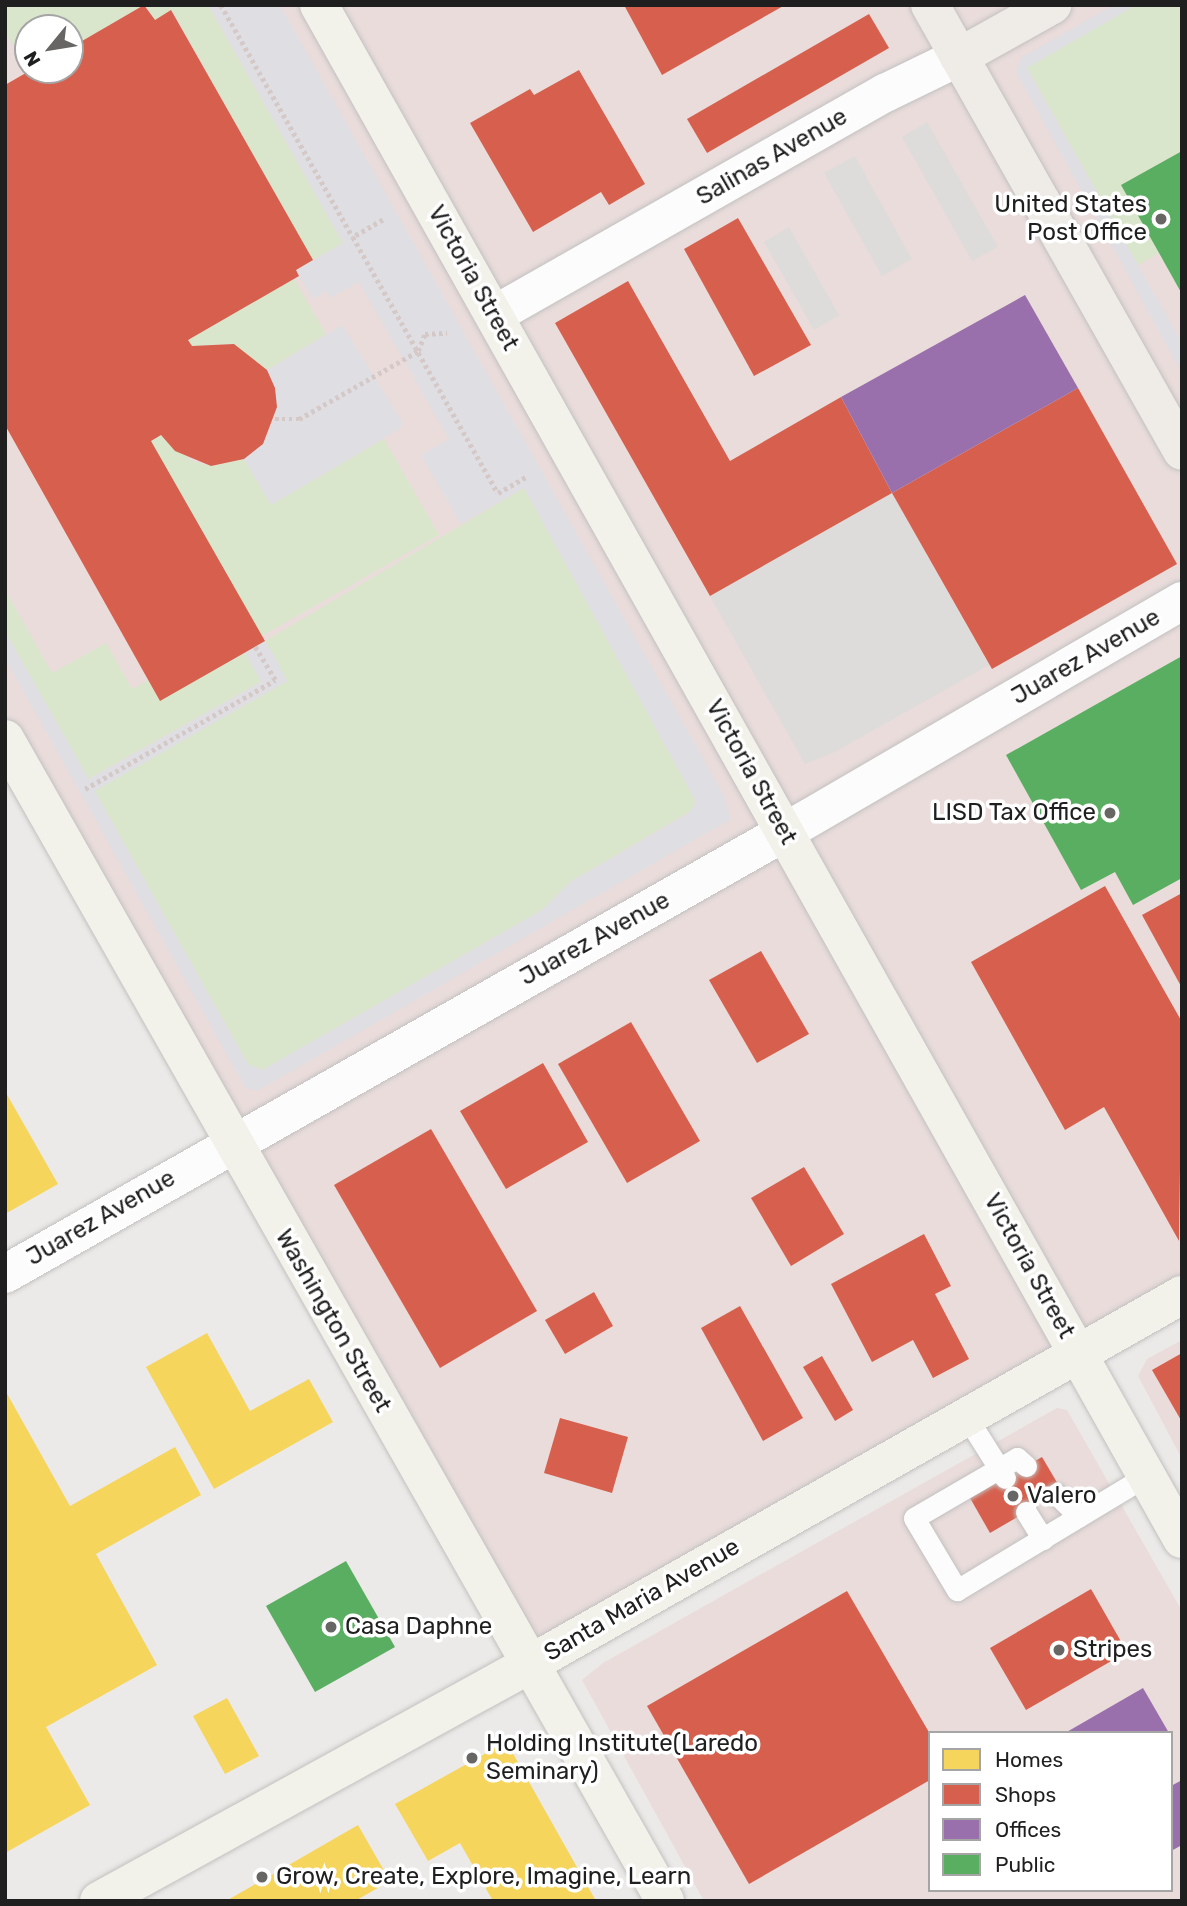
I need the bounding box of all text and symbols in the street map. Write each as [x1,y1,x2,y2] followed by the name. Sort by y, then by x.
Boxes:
[14,14,84,84] north arrow
[19,47,45,70] text: N
[691,102,853,212] street label: Salinas Avenue
[994,191,1147,247] place label: United States Post Office
[421,200,525,356] street label: Victoria Street
[1153,211,1169,227] marker: United States Post Office
[1006,603,1166,711] street label: Juarez Avenue
[699,694,803,850] street label: Victoria Street
[931,799,1096,827] place label: LISD Tax Office
[1102,805,1118,821] marker: LISD Tax Office
[515,886,675,992] street label: Juarez Avenue
[21,1164,181,1272] street label: Juarez Avenue
[977,1188,1081,1344] street label: Victoria Street
[269,1224,397,1418] street label: Washington Street
[1027,1482,1097,1510] place label: Valero
[1005,1488,1021,1504] marker: Valero
[539,1532,745,1668] street label: Santa Maria Avenue
[345,1613,492,1641] place label: Casa Daphne
[323,1619,339,1635] marker: Casa Daphne
[1073,1636,1152,1664] place label: Stripes
[1051,1642,1067,1658] marker: Stripes
[486,1730,758,1786] place label: Holding Institute(Laredo Seminary)
[928,1731,1173,1892] legend
[995,1747,1063,1772] text: Homes
[464,1750,480,1766] marker: Holding Institute(Laredo Seminary)
[995,1782,1056,1807] text: Shops
[995,1817,1061,1842] text: Offices
[995,1852,1055,1877] text: Public
[276,1863,691,1891] place label: Grow, Create, Explore, Imagine, Learn
[254,1869,270,1885] marker: Grow, Create, Explore, Imagine, Learn

